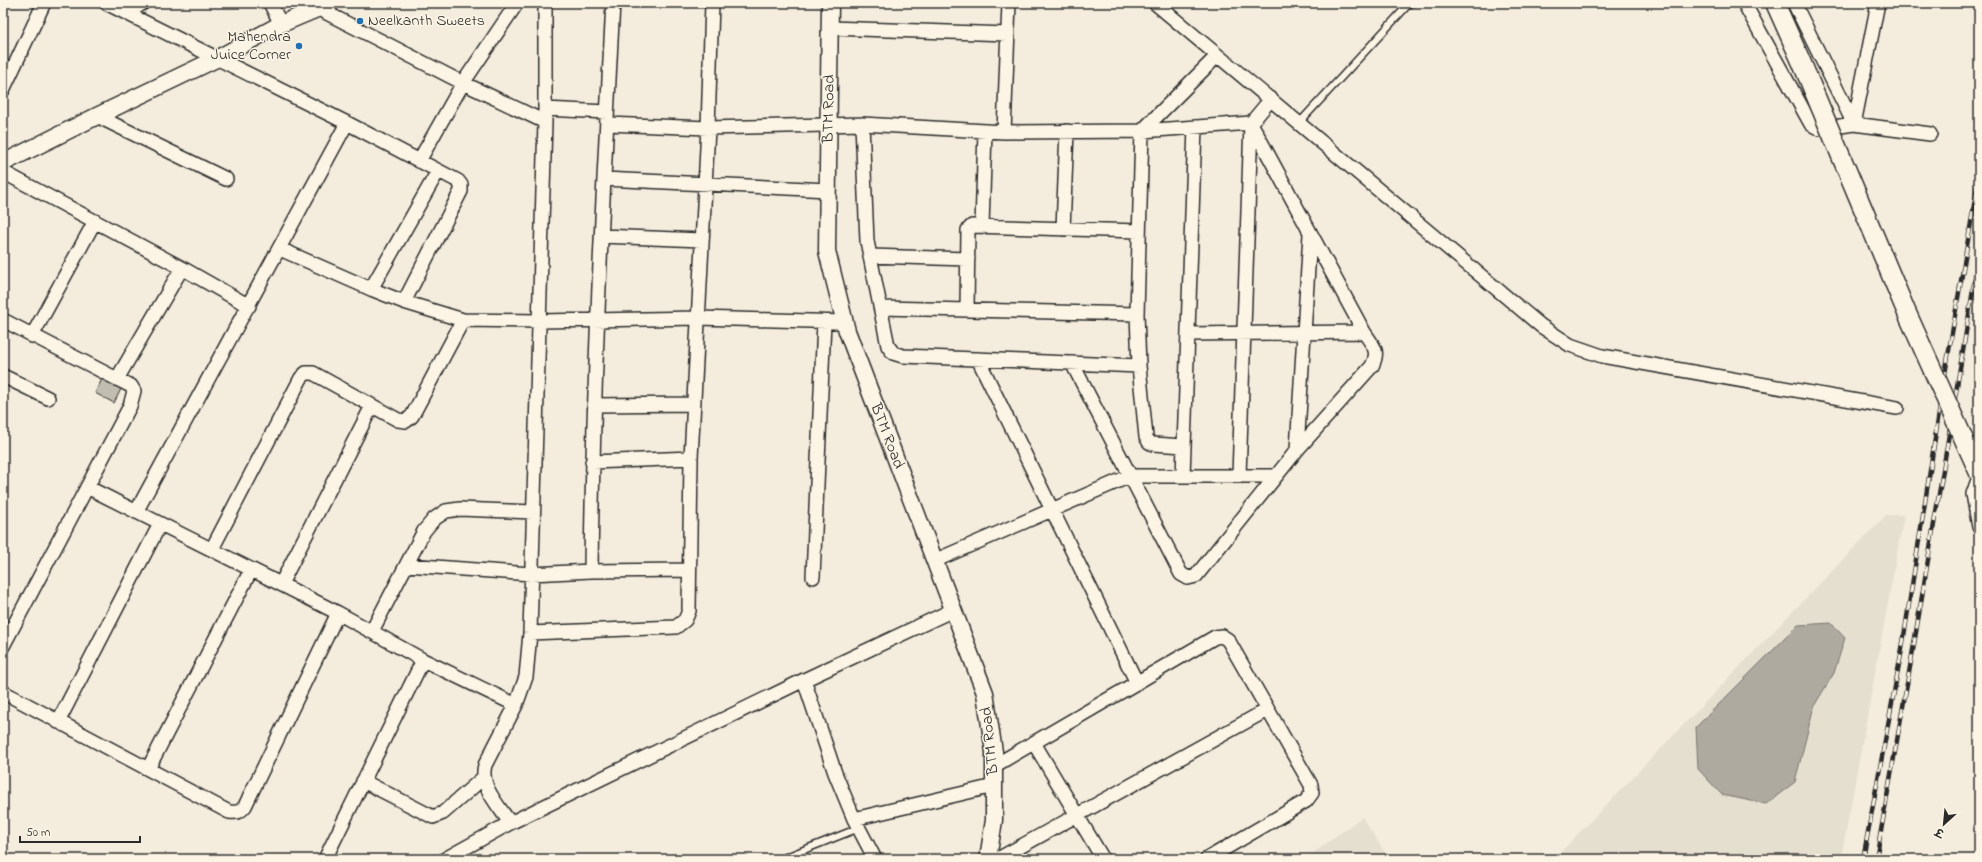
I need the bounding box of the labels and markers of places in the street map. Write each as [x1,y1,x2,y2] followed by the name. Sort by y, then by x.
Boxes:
[368,9,485,33] place label: Neelkanth Sweets
[355,16,365,26] marker: Neelkanth Sweets
[211,25,291,67] place label: Mahendra Juice Corner
[294,41,304,51] marker: Mahendra Juice Corner

